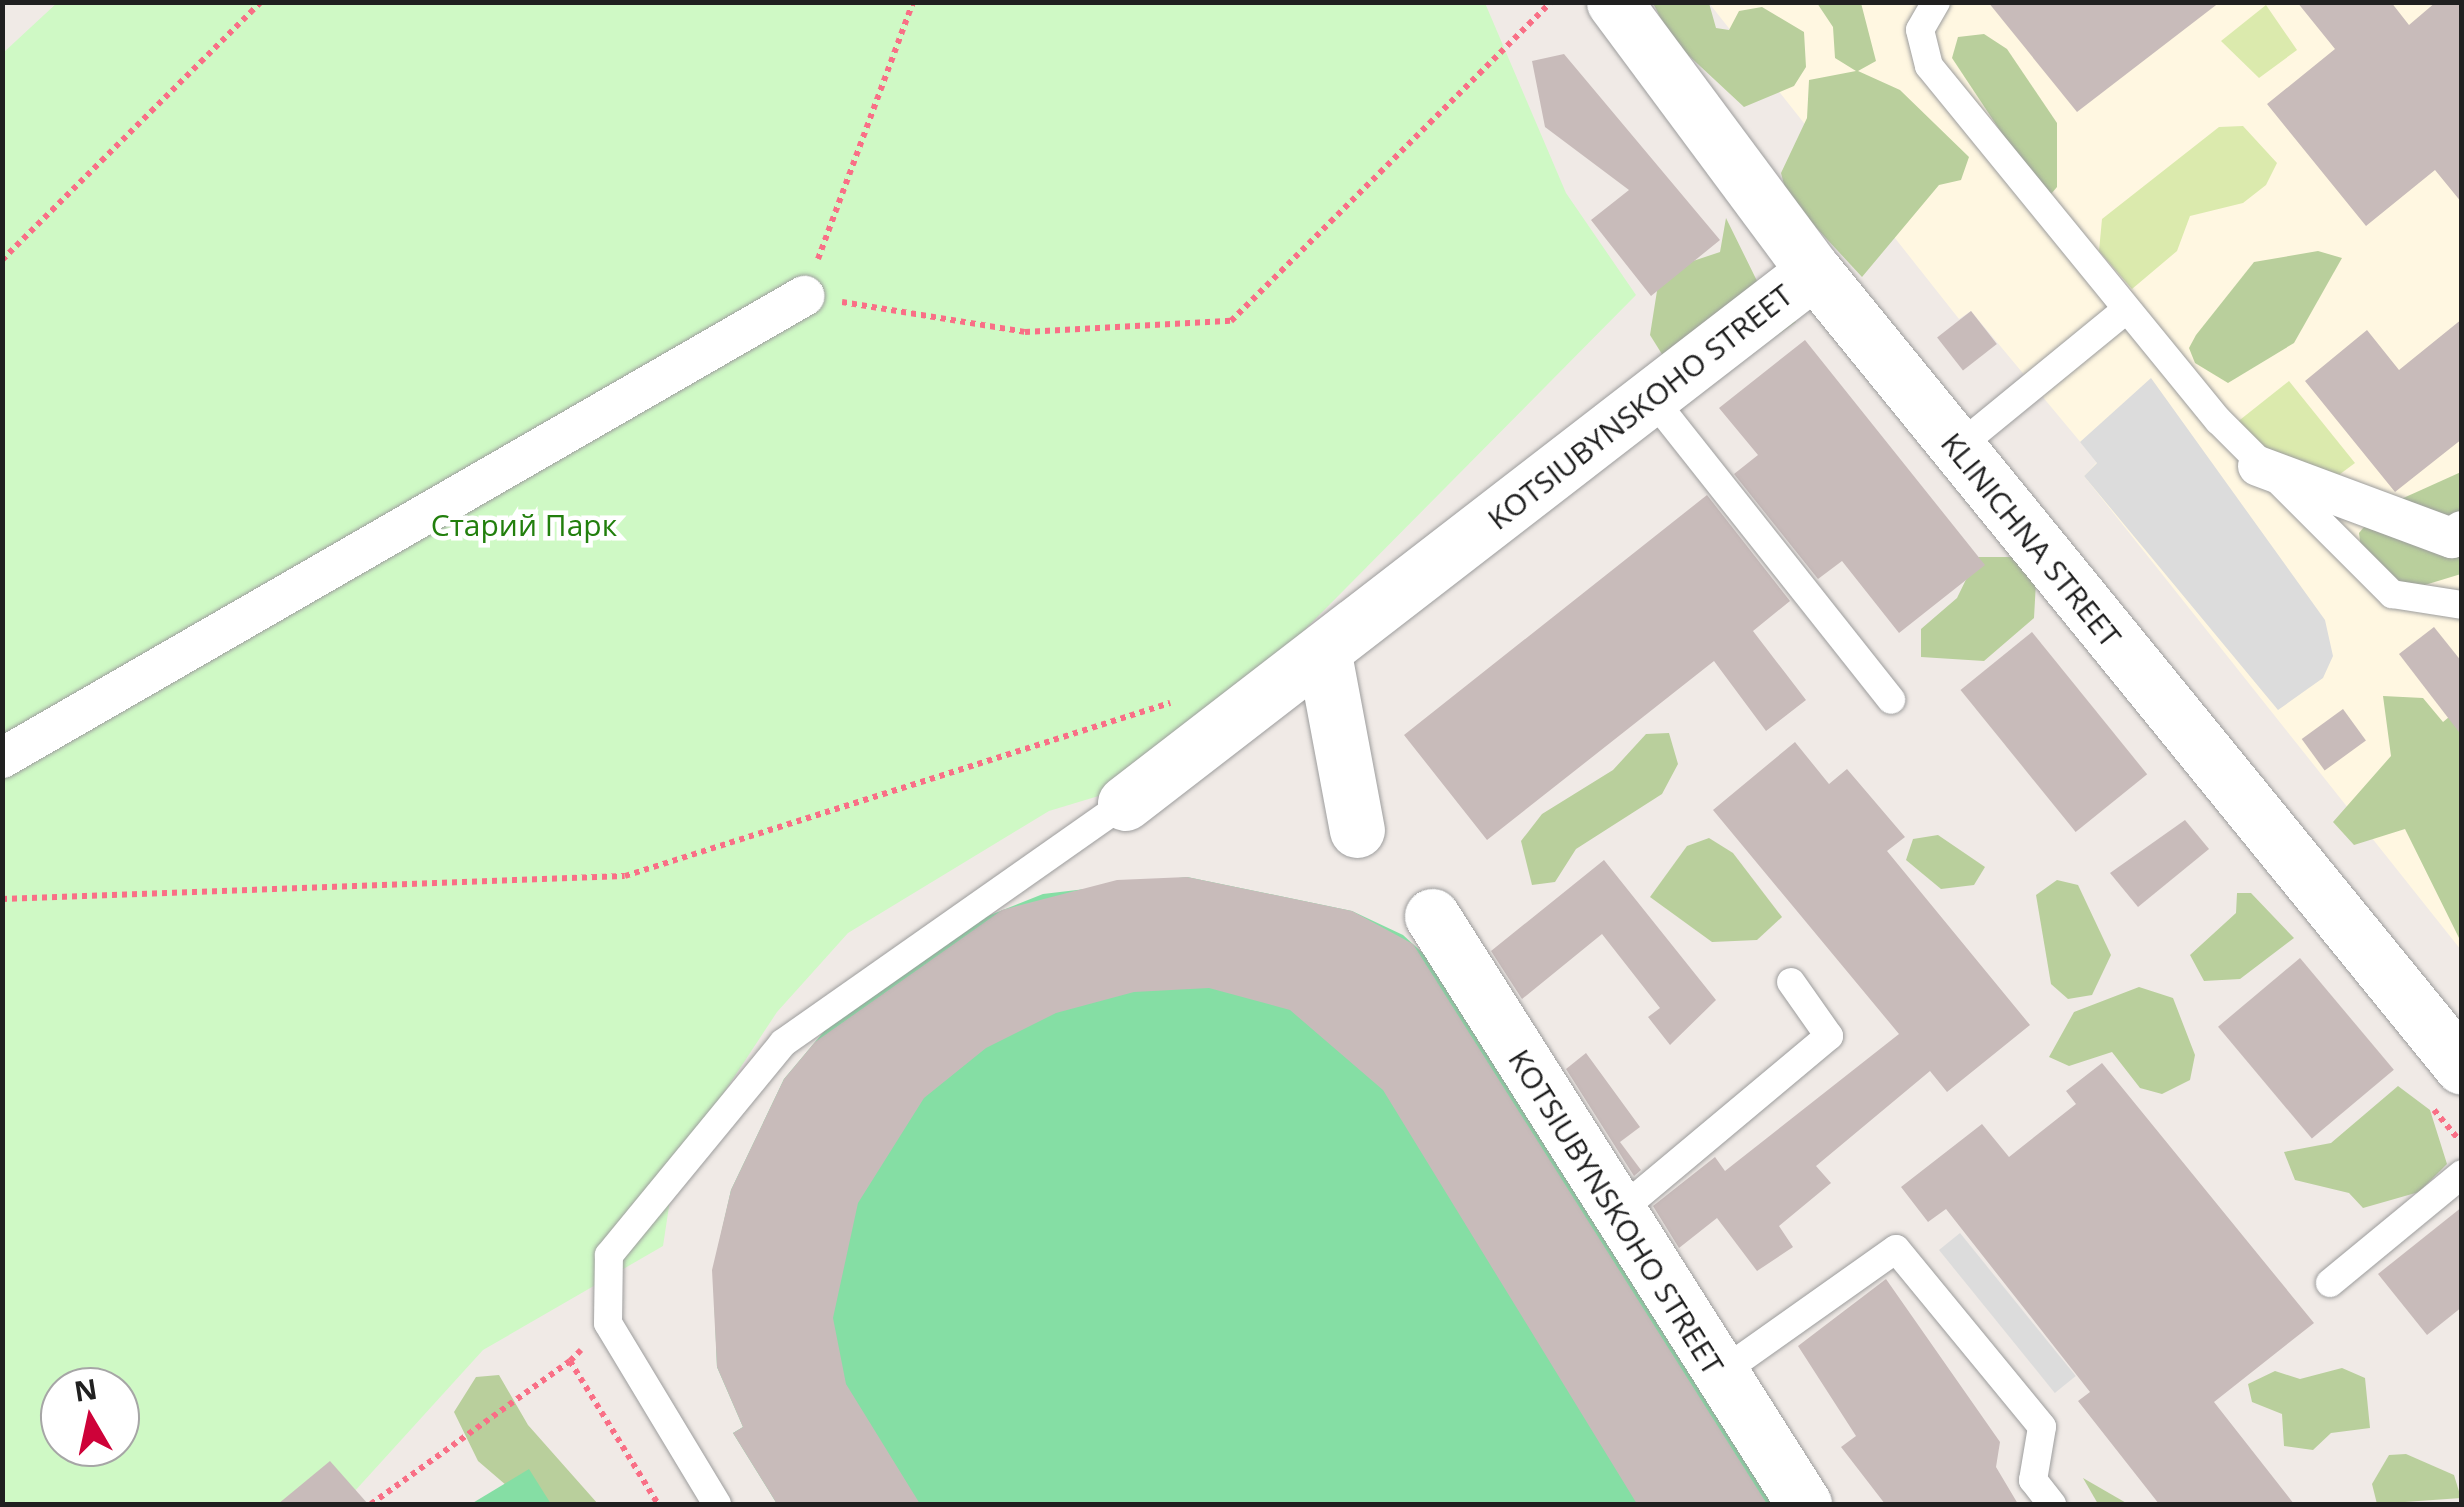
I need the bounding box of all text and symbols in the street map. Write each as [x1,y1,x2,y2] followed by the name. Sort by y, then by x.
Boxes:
[1481,277,1799,537] street label: KOTSIUBYNSKOHO STREET
[1934,426,2128,654] street label: KLINICHNA STREET
[431,507,617,543] park label: Старий Парк
[1501,1043,1731,1381] street label: KOTSIUBYNSKOHO STREET
[40,1367,140,1467] north arrow
[71,1369,100,1410] text: N

